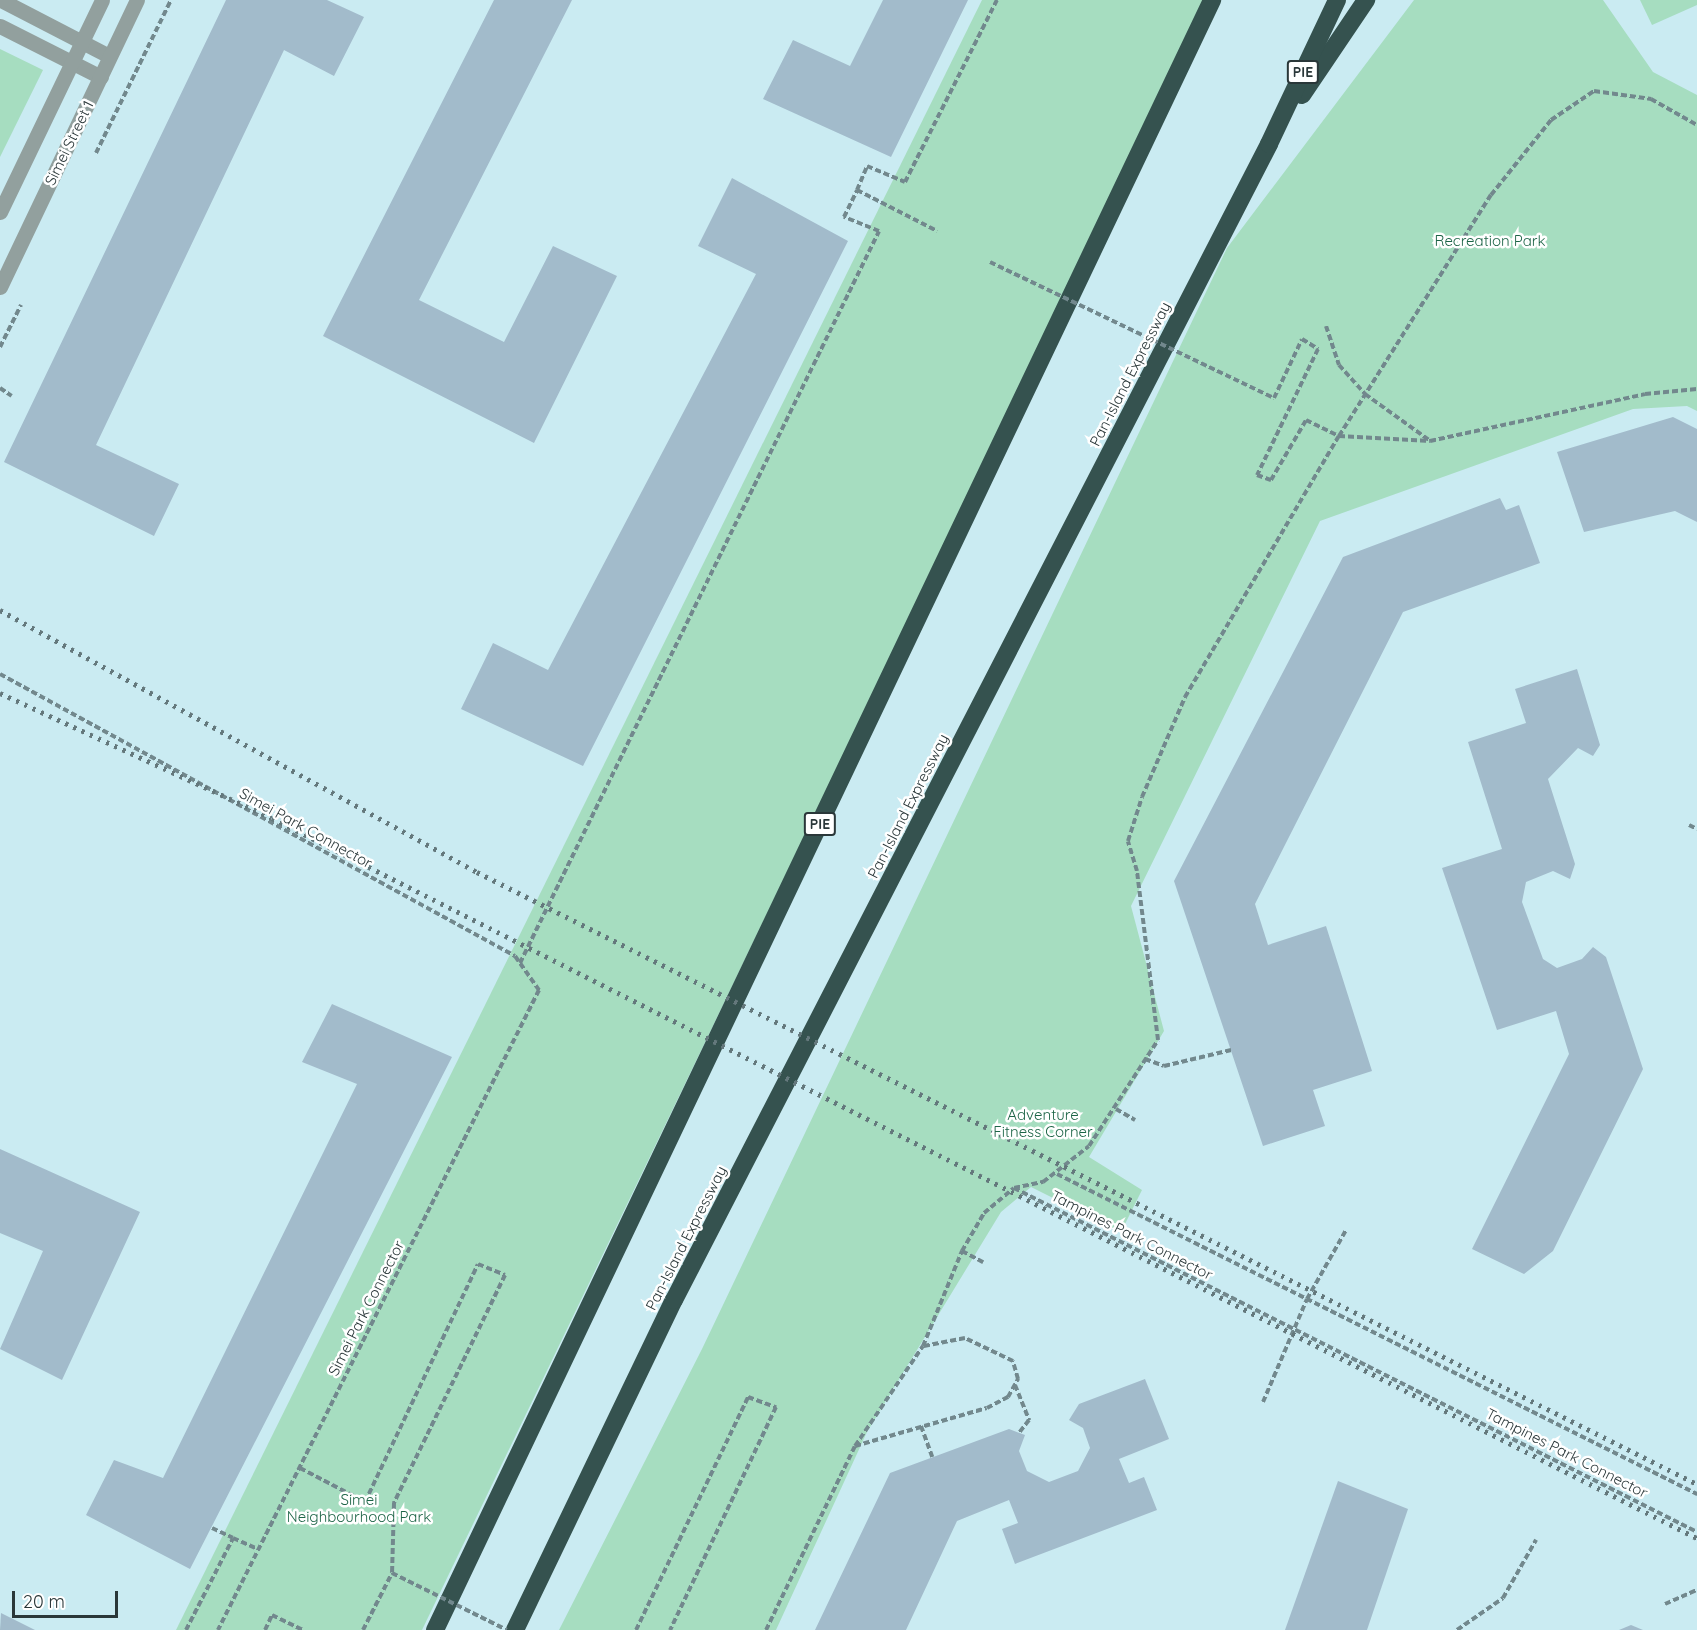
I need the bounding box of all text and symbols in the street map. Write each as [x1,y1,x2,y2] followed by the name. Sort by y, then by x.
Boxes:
[1286,61,1320,83] road number: PIE
[41,98,97,188] street label: Simei Street 1
[1434,232,1546,250] park label: Recreation Park
[1086,299,1174,449] street label: Pan-Island Expressway
[864,731,952,881] street label: Pan-Island Expressway
[236,784,376,872] street label: Simei Park Connector
[804,813,836,835] road number: PIE
[993,1105,1093,1140] park label: Adventure Fitness Corner
[642,1163,730,1313] street label: Pan-Island Expressway
[1048,1186,1216,1284] street label: Tampines Park Connector
[324,1237,408,1379] street label: Simei Park Connector
[1483,1404,1651,1502] street label: Tampines Park Connector
[287,1490,431,1525] park label: Simei Neighbourhood Park
[15,1579,122,1617] scale bar
[23,1590,65,1613] text: 20 m

